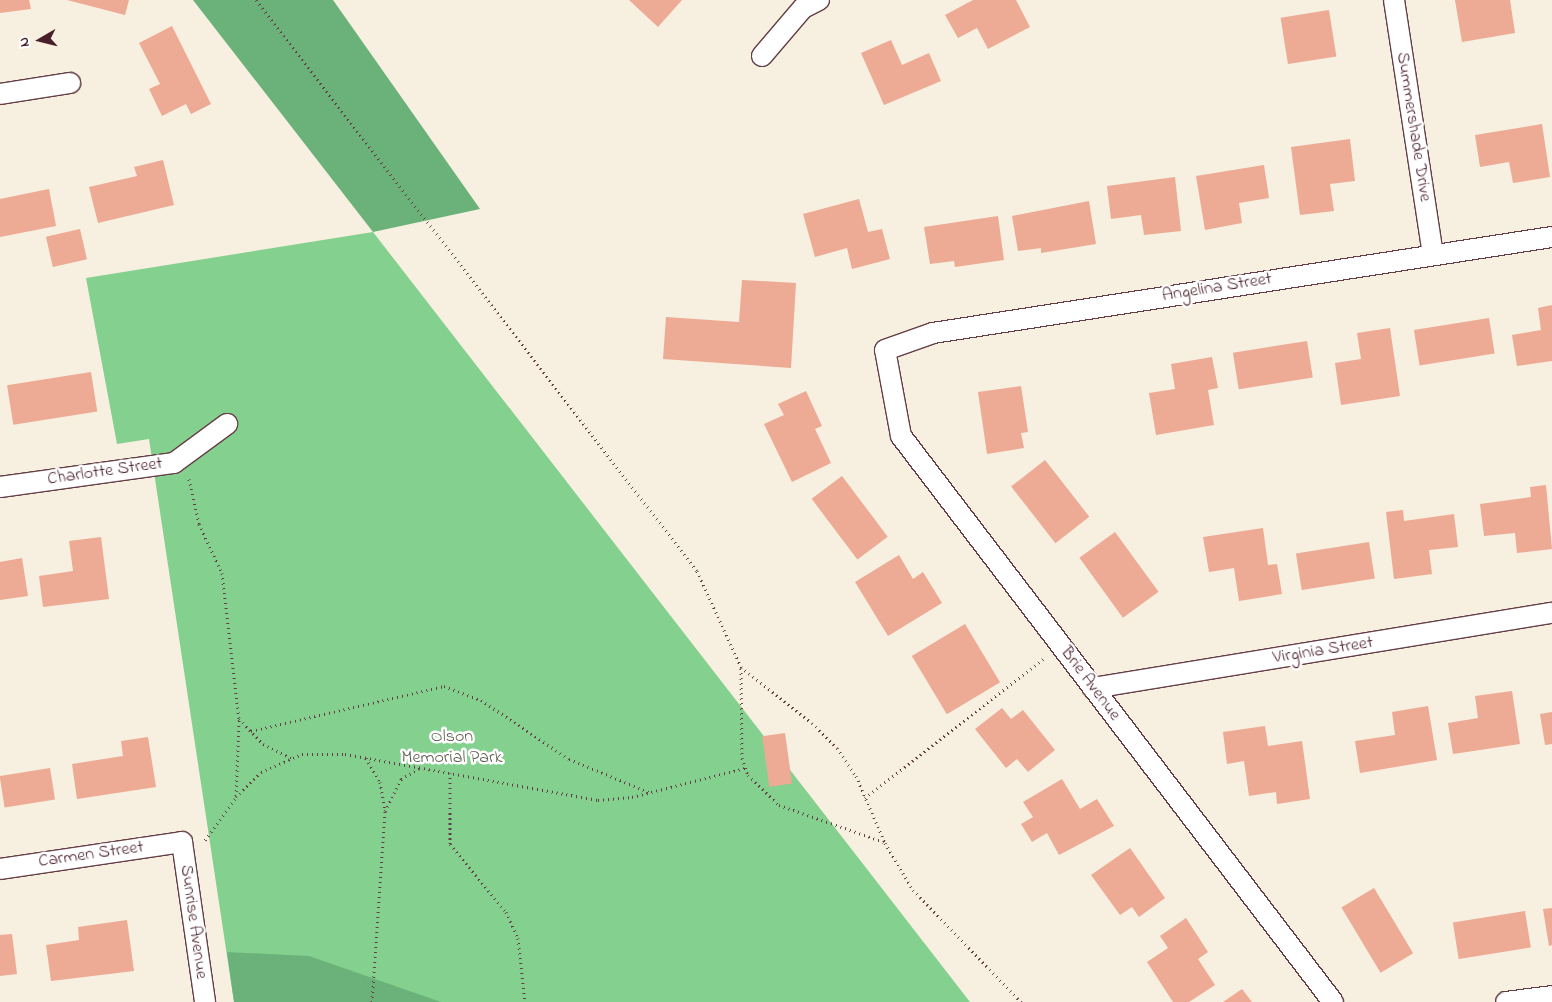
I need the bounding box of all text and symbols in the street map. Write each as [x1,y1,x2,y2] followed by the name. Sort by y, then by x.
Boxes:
[15,15,65,65] north arrow
[14,36,36,48] text: N
[1391,51,1435,203] street label: Summershade Drive
[1161,269,1273,307] street label: Angelina Street
[46,453,164,491] street label: Charlotte Street
[1271,632,1375,670] street label: Virginia Street
[1055,643,1125,725] street label: Brie Avenue
[402,727,502,770] park label: Olson Memorial Park
[37,837,145,873] street label: Carmen Street
[174,864,212,980] street label: Sunrise Avenue

